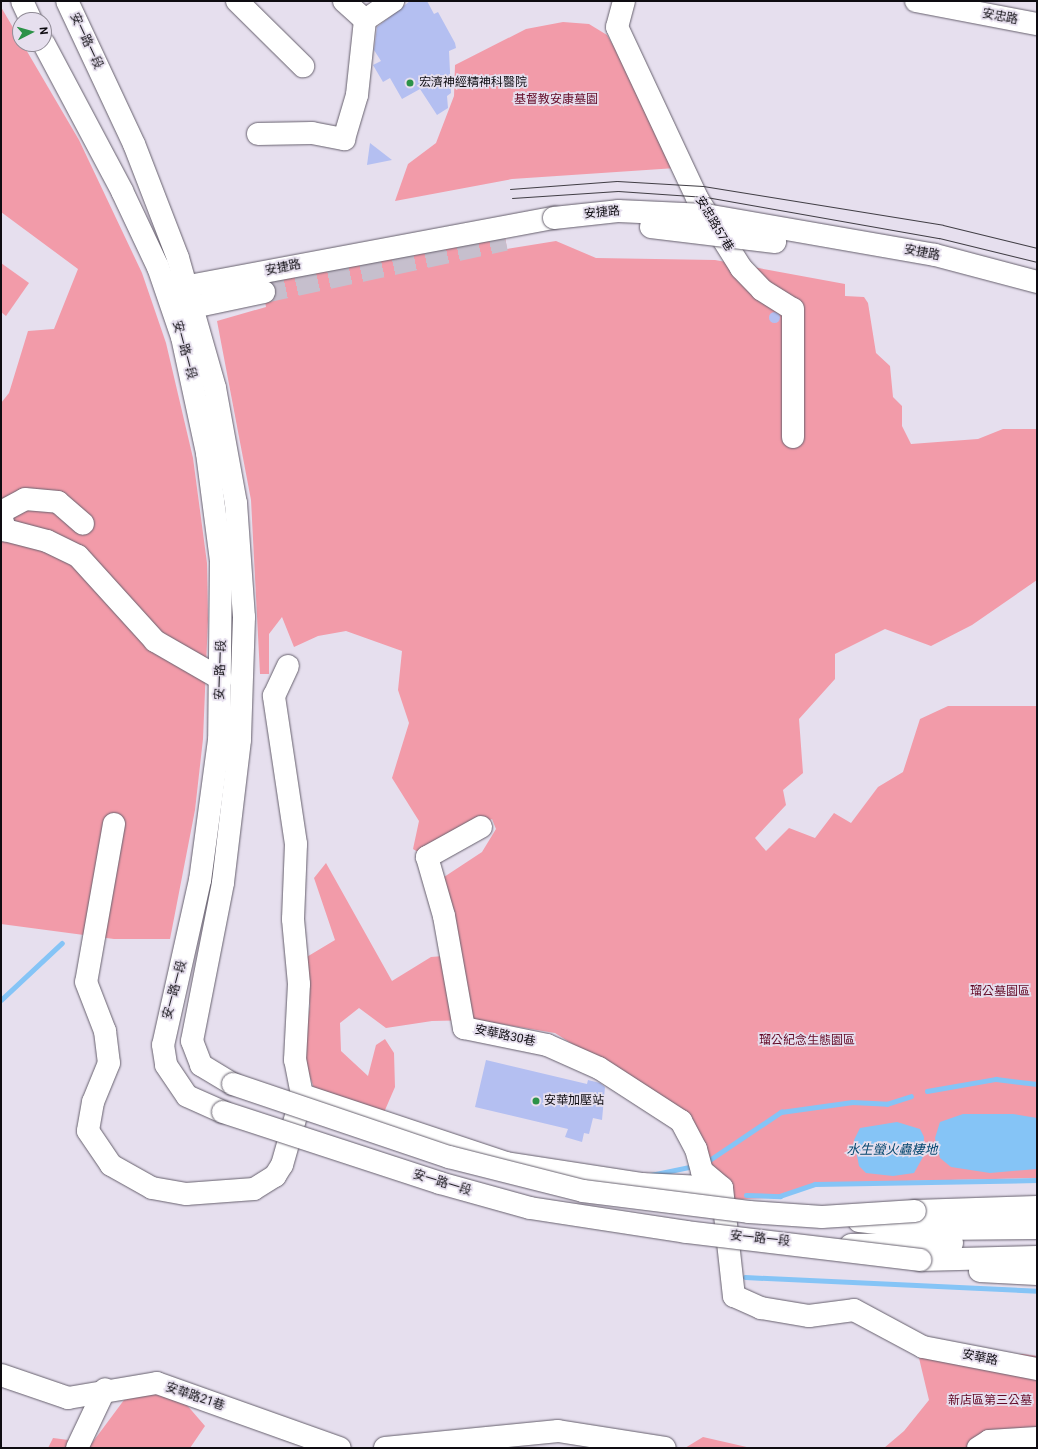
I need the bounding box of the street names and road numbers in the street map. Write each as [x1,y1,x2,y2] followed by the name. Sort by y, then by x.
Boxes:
[981,6,1019,28] street label: 安忠路
[67,11,105,71] street label: 安一路一段
[692,194,736,254] street label: 安忠路57巷
[583,204,621,222] street label: 安捷路
[903,242,941,264] street label: 安捷路
[264,257,302,279] street label: 安捷路
[169,319,199,381] street label: 安一路一段
[213,640,229,700] street label: 安一路一段
[160,959,190,1021] street label: 安一路一段
[473,1023,537,1049] street label: 安華路30巷
[411,1167,473,1199] street label: 安一路一段
[729,1229,791,1249] street label: 安一路一段
[961,1347,999,1369] street label: 安華路
[164,1380,226,1414] street label: 安華路21巷

